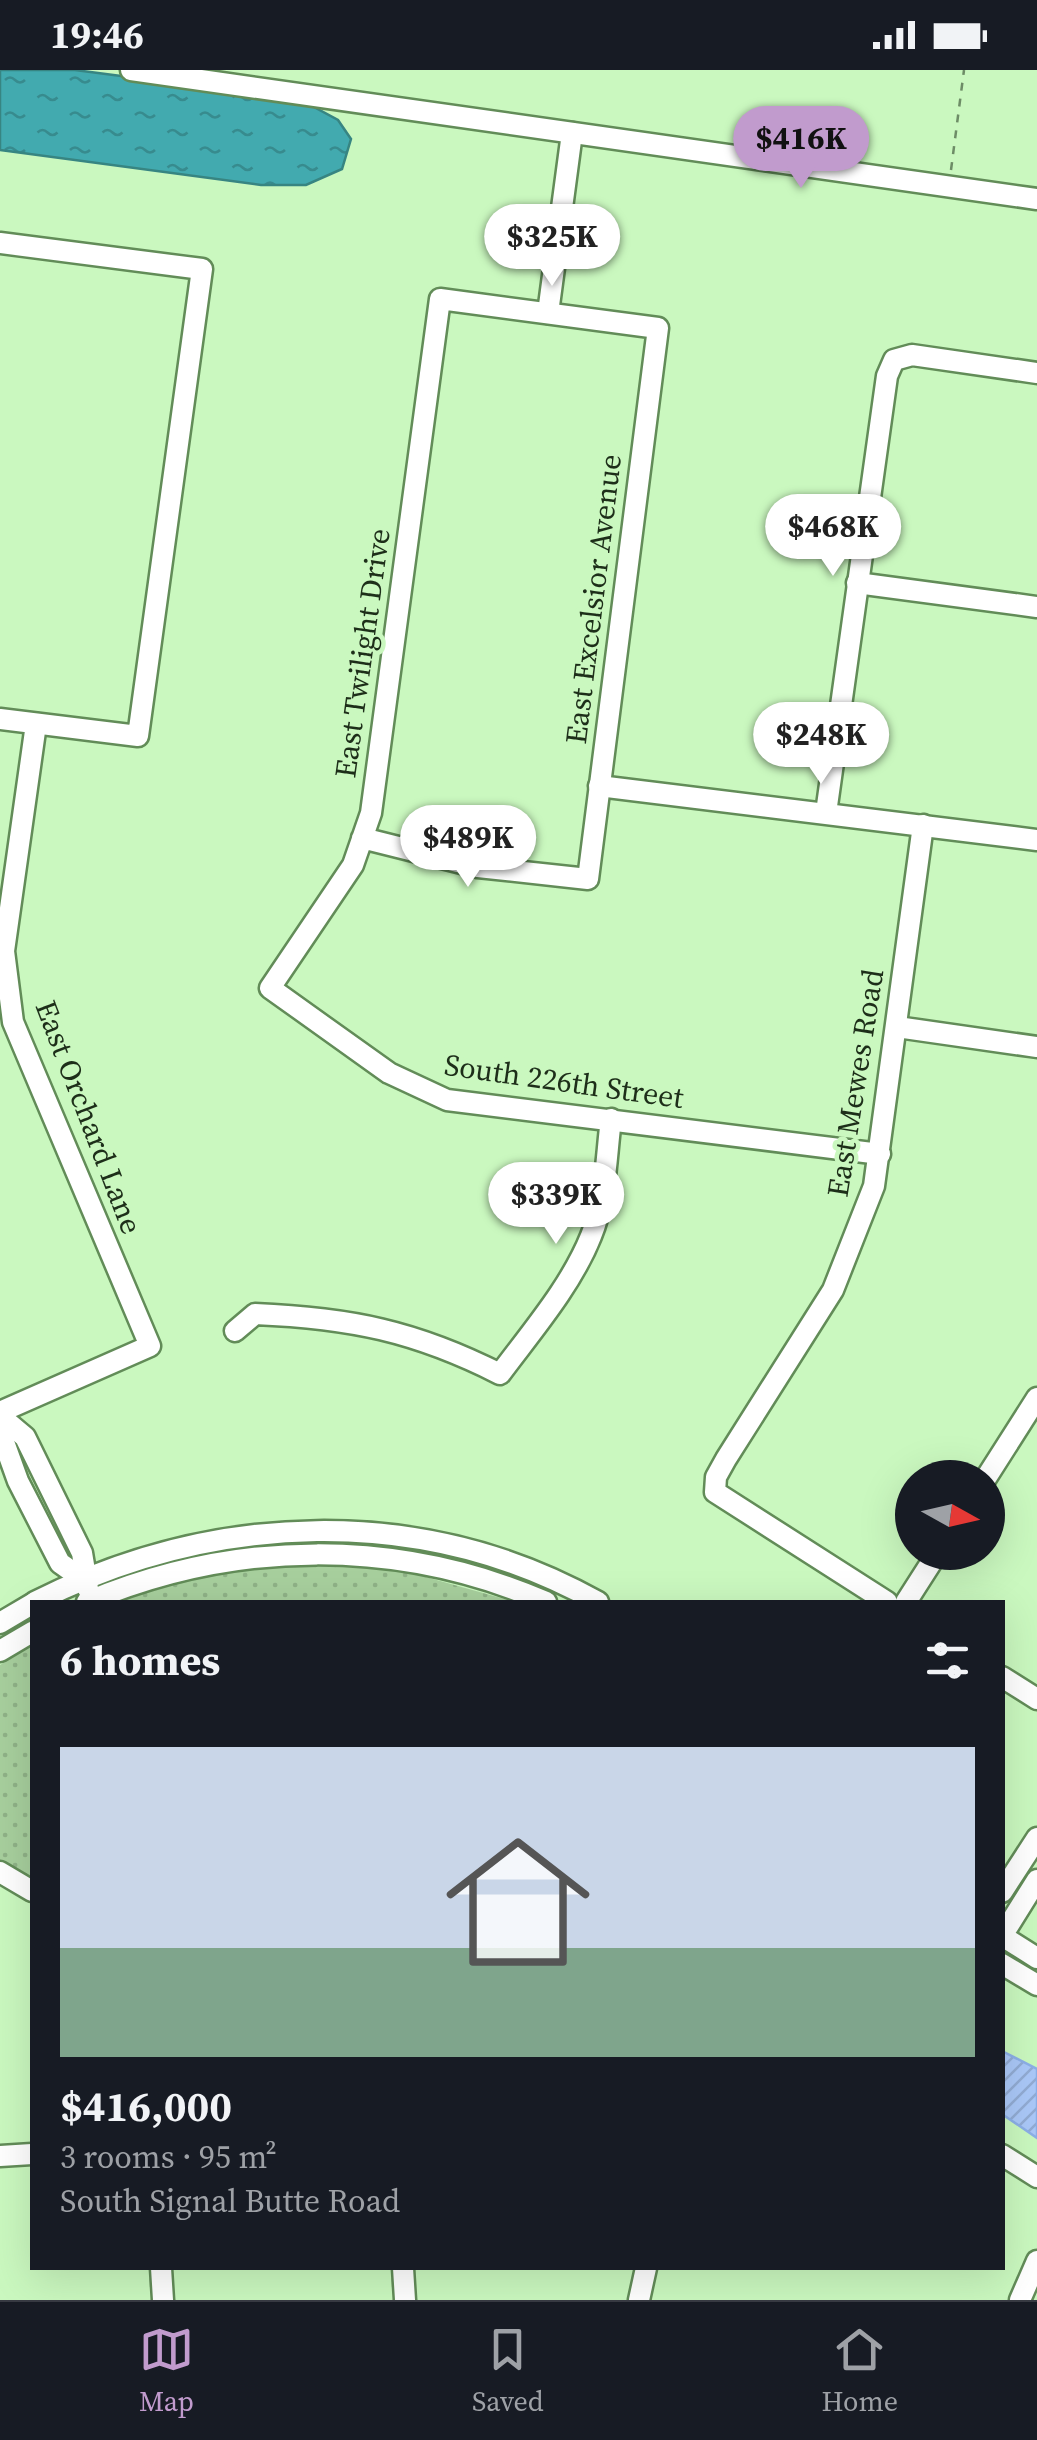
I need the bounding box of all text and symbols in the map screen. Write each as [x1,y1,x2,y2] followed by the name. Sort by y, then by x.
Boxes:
[50,9,144,61] text: 19:46
[731,106,871,191] pin: $416K
[755,116,847,160] text: $416K
[482,204,622,289] pin: $325K
[506,214,598,258] text: $325K
[555,452,631,746] street label: East Excelsior Avenue
[763,494,903,579] pin: $468K
[787,504,879,548] text: $468K
[324,526,400,780] street label: East Twilight Drive
[751,702,891,787] pin: $248K
[775,712,867,756] text: $248K
[398,805,538,890] pin: $489K
[422,815,514,859] text: $489K
[817,966,893,1200] street label: East Mewes Road
[26,994,152,1240] street label: East Orchard Lane
[442,1044,686,1118] street label: South 226th Street
[486,1162,626,1247] pin: $339K
[510,1172,602,1216] text: $339K
[895,1460,1005,1570] north arrow
[895,1460,1005,1570] map controls
[60,1631,220,1689] text: 6 homes
[920,1633,975,1688] icon: filters
[428,1812,608,1992] icon: home
[60,2077,232,2135] text: $416,000
[60,2135,277,2179] text: 3 rooms · 95 m²
[60,2179,400,2223] text: South Signal Butte Road
[139,2322,194,2420] tab: Map
[472,2322,544,2420] tab: Saved
[822,2322,898,2420] tab: Home

